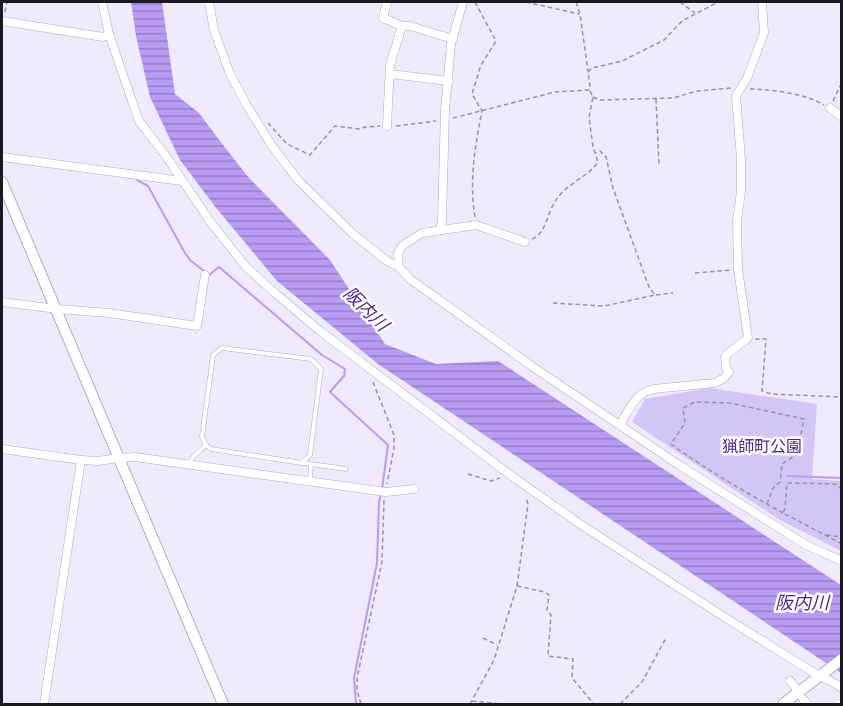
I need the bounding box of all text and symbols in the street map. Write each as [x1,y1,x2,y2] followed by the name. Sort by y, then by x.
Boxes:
[339,282,395,337] water label: 阪内川
[722,437,802,457] park label: 猟師町公園
[775,592,831,614] water label: 阪内川

